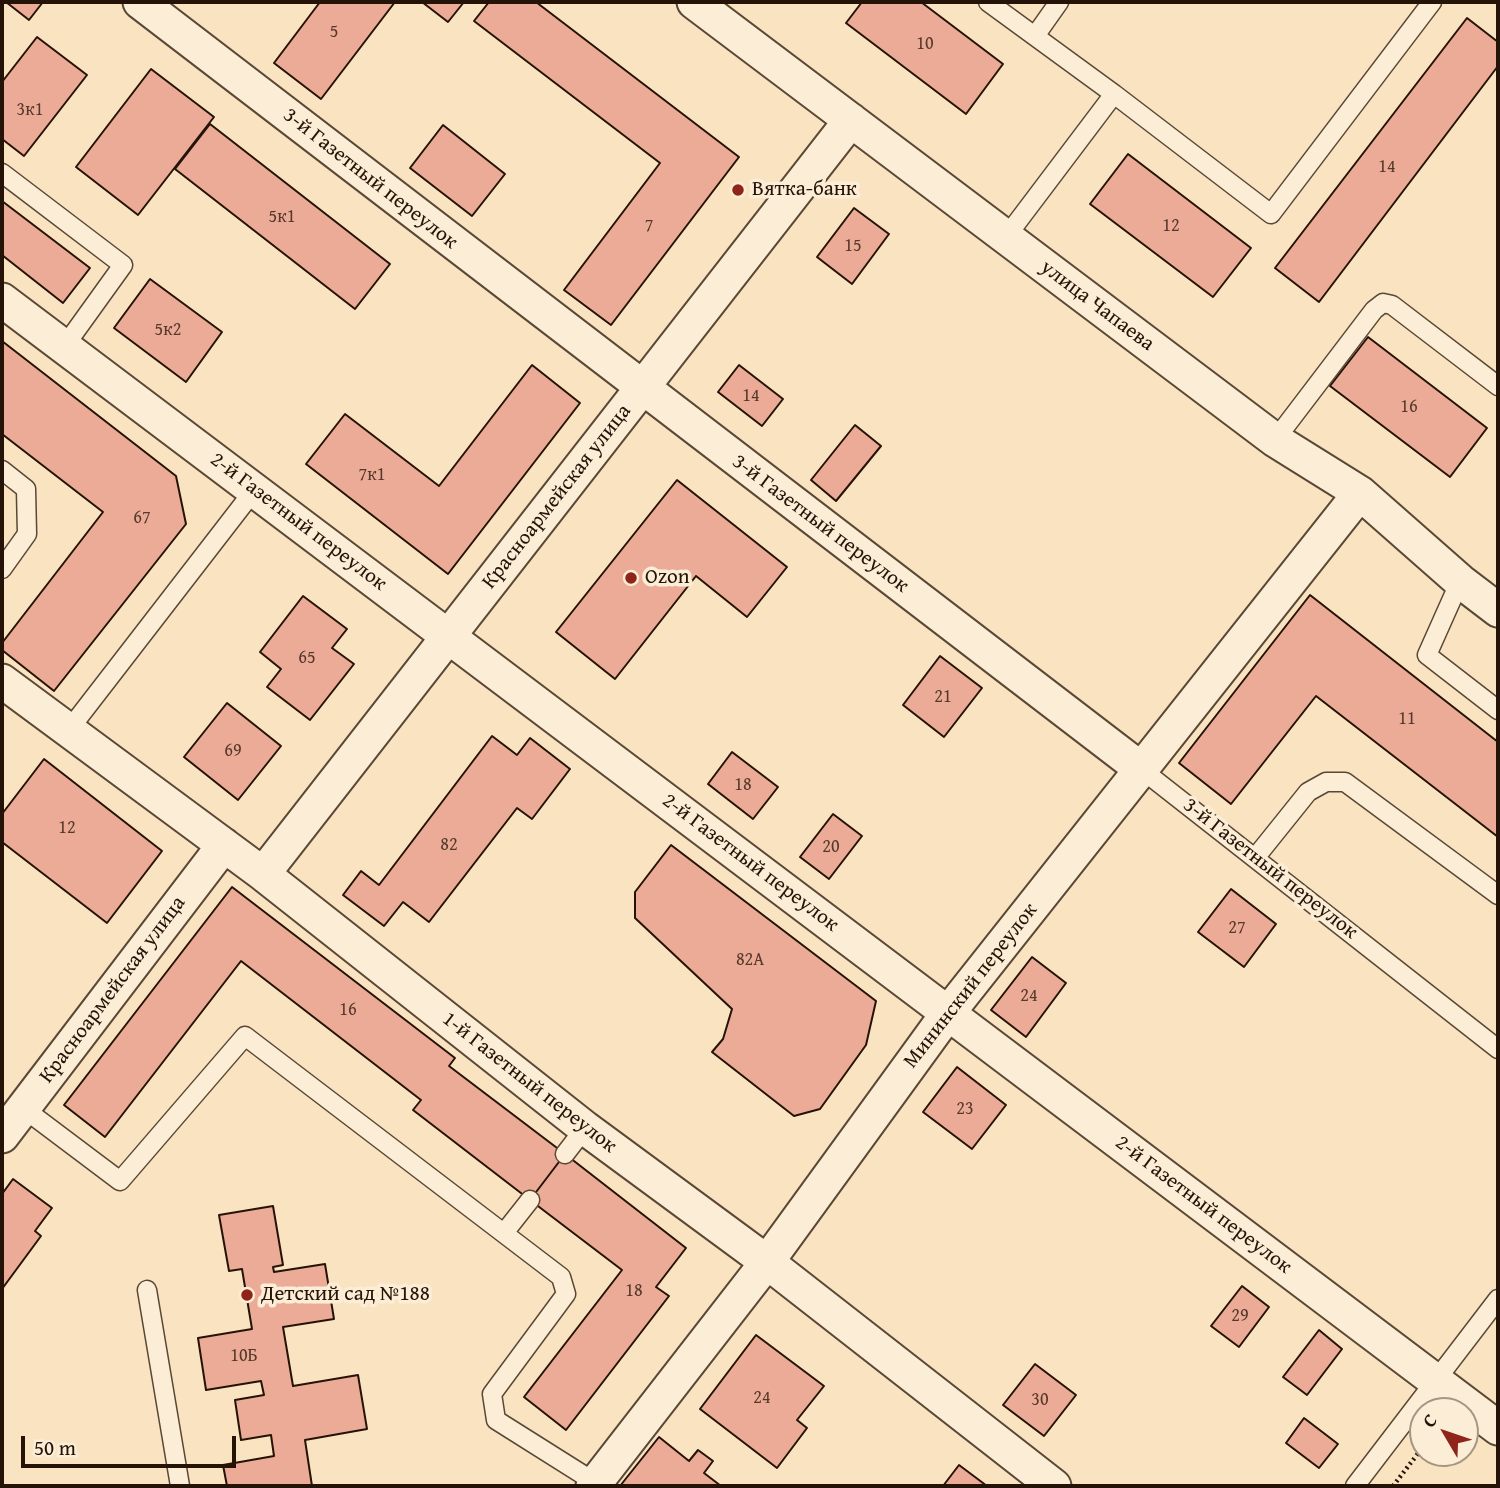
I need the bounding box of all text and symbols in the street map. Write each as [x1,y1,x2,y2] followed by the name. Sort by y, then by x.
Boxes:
[330,21,338,43] house number: 5
[916,33,934,55] house number: 10
[17,99,43,121] house number: 3к1
[278,103,462,255] street label: 3-й Газетный переулок
[1378,156,1396,178] house number: 14
[752,177,857,203] place label: Вятка-банк
[730,182,746,198] marker: Вятка-банк
[269,206,295,228] house number: 5к1
[645,215,653,237] house number: 7
[1162,215,1180,237] house number: 12
[844,235,862,257] house number: 15
[1035,255,1159,357] street label: улица Чапаева
[155,319,181,341] house number: 5к2
[742,385,760,407] house number: 14
[1400,396,1418,418] house number: 16
[477,400,637,594] street label: Красноармейская улица
[205,447,391,597] street label: 2-й Газетный переулок
[727,449,913,599] street label: 3-й Газетный переулок
[359,464,385,486] house number: 7к1
[133,507,151,529] house number: 67
[645,565,689,591] place label: Ozon
[623,570,639,586] marker: Ozon
[298,647,316,669] house number: 65
[934,686,952,708] house number: 21
[1398,708,1416,730] house number: 11
[224,740,242,762] house number: 69
[734,774,752,796] house number: 18
[657,788,843,938] street label: 2-й Газетный переулок
[1178,793,1362,945] street label: 3-й Газетный переулок
[58,817,76,839] house number: 12
[440,834,458,856] house number: 82
[822,836,840,858] house number: 20
[35,892,191,1088] street label: Красноармейская улица
[899,898,1043,1074] street label: Мининский переулок
[1228,917,1246,939] house number: 27
[736,949,764,971] house number: 82А
[1020,985,1038,1007] house number: 24
[339,999,357,1021] house number: 16
[437,1007,621,1159] street label: 1-й Газетный переулок
[956,1098,974,1120] house number: 23
[1110,1130,1296,1280] street label: 2-й Газетный переулок
[625,1280,643,1302] house number: 18
[261,1282,430,1308] place label: Детский сад №188
[239,1287,255,1303] marker: Детский сад №188
[1231,1305,1249,1327] house number: 29
[230,1345,258,1367] house number: 10Б
[753,1387,771,1409] house number: 24
[1031,1389,1049,1411] house number: 30
[1409,1397,1479,1467] north arrow
[1415,1407,1443,1433] text: С
[24,1422,240,1466] scale bar
[34,1432,76,1463] text: 50 m

